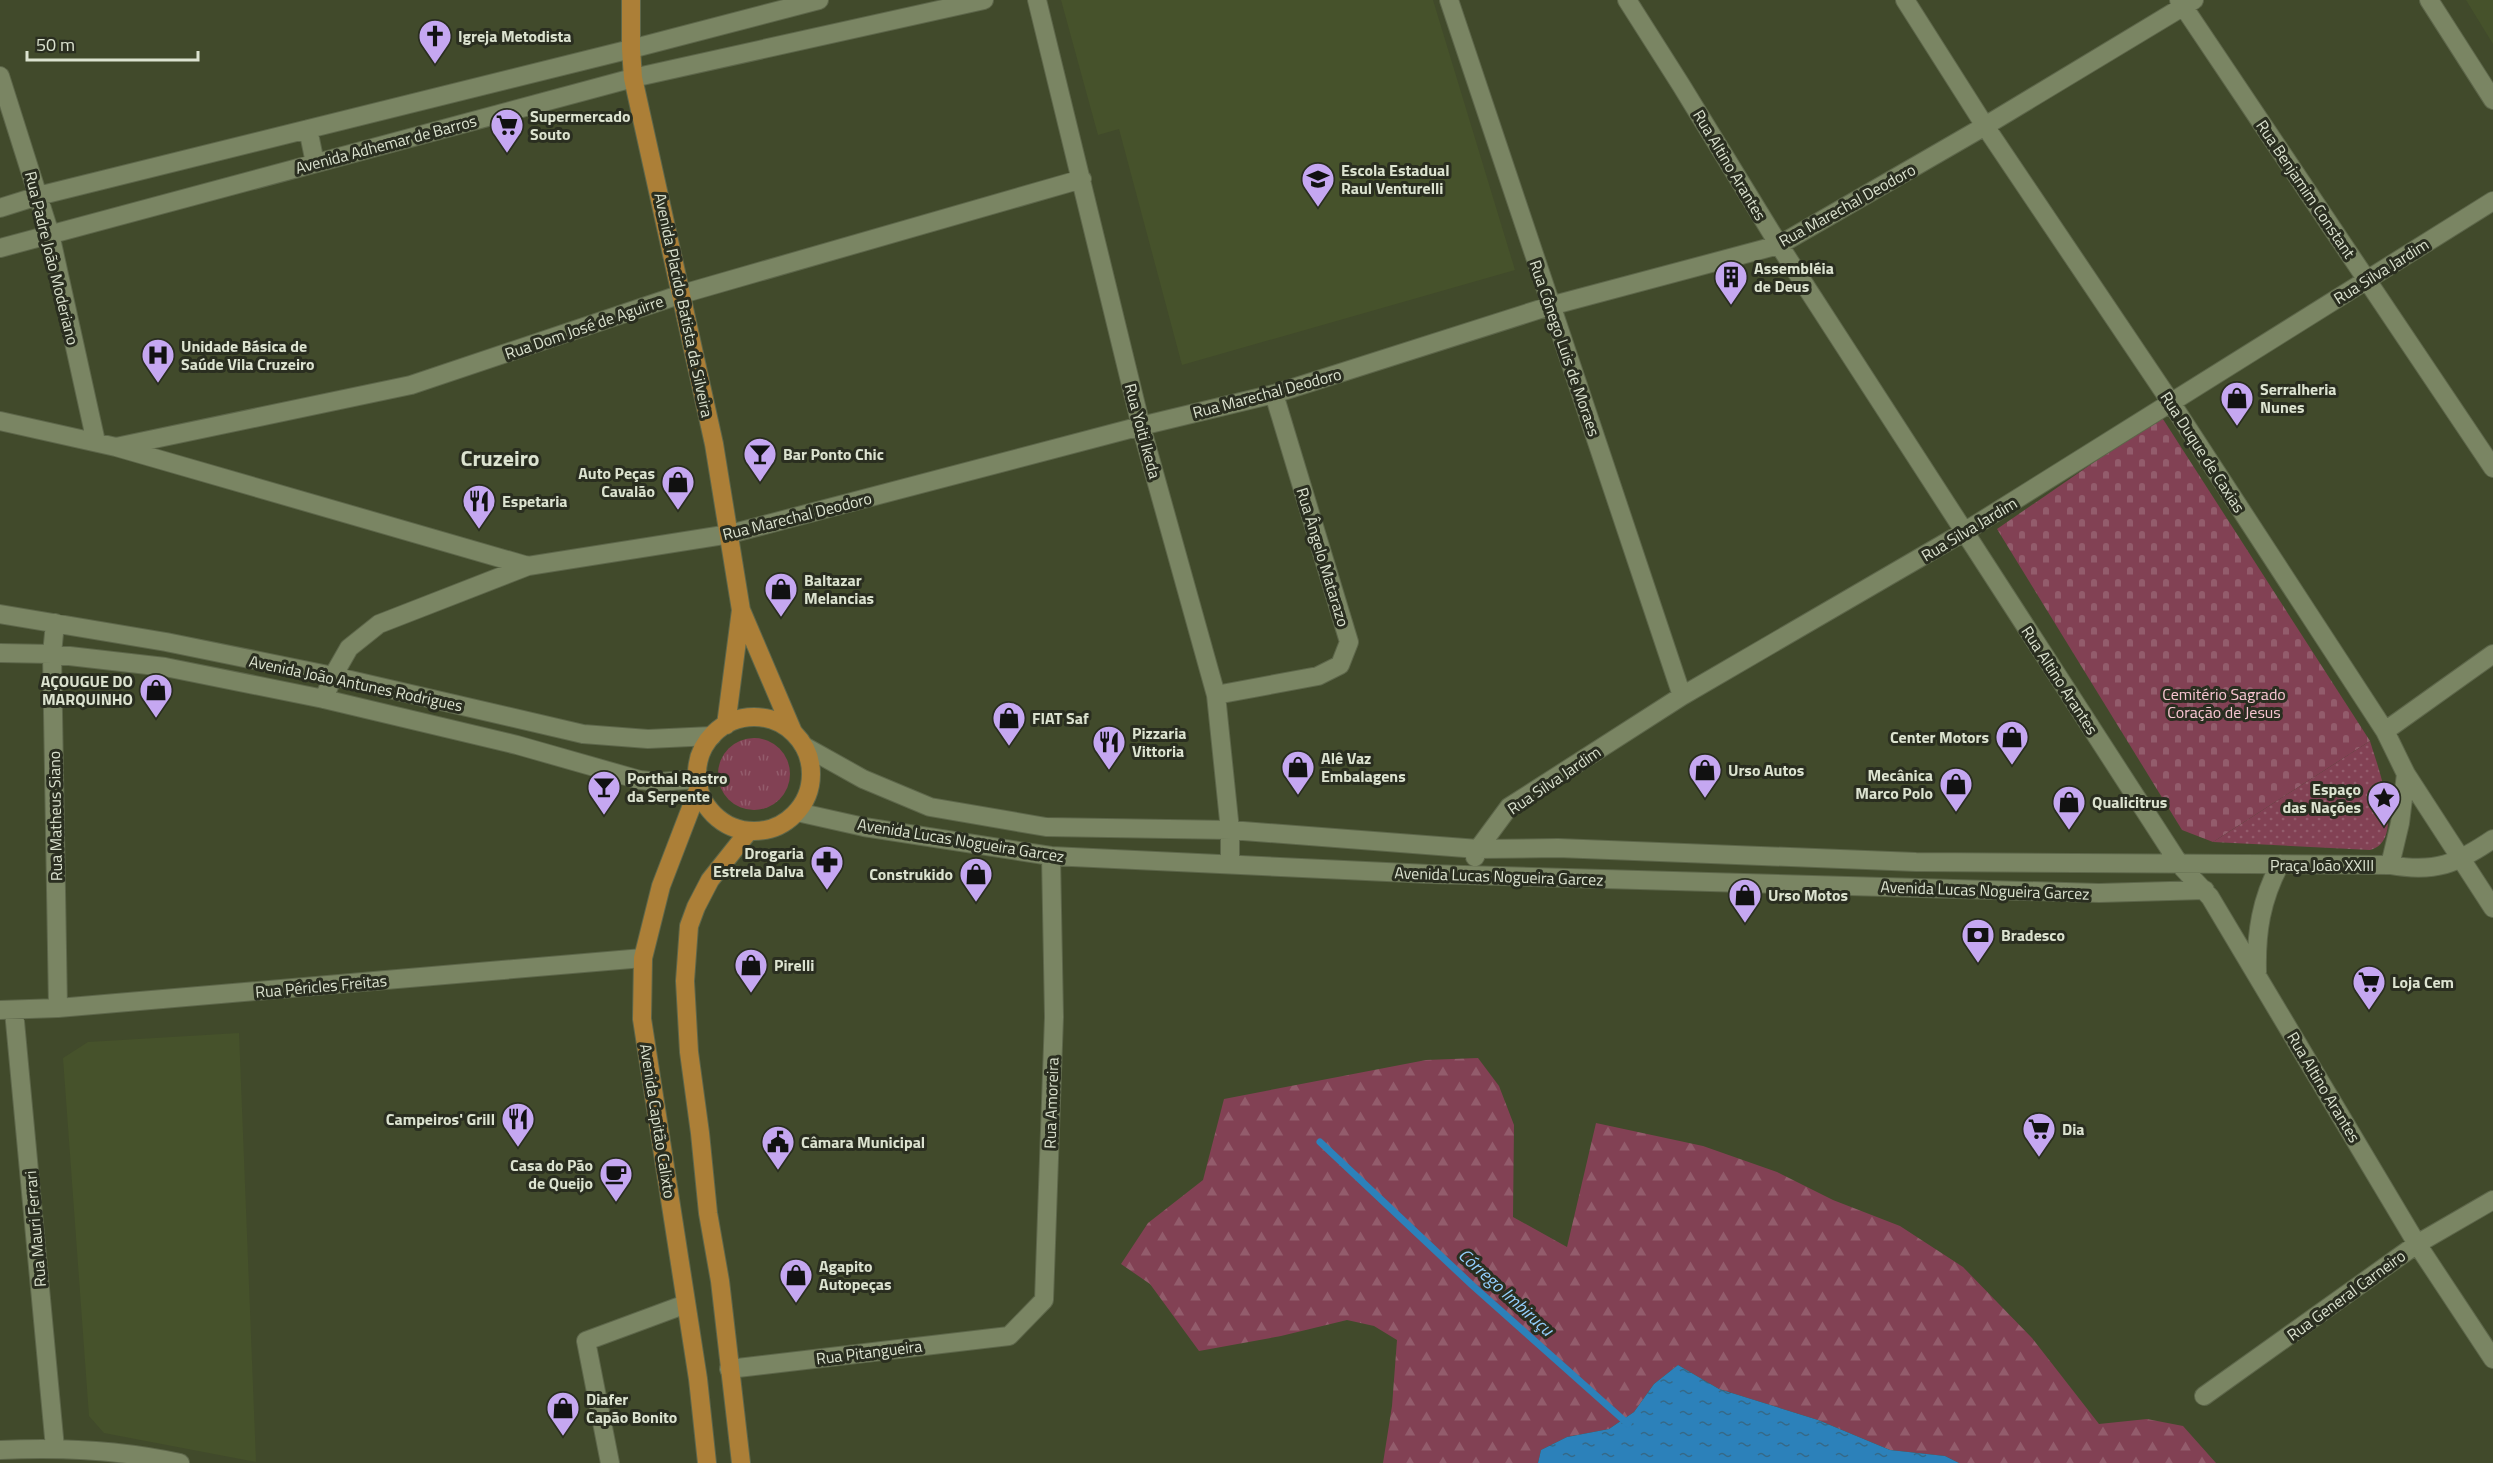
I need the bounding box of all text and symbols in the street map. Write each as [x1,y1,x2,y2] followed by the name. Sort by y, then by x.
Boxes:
[417,18,453,65] church icon: Igreja Metodista
[27,24,198,62] scale bar
[458,24,572,48] place label: Igreja Metodista
[36,31,75,58] text: 50 m
[530,104,631,146] place label: Supermercado Souto
[1687,105,1773,225] street label: Rua Altino Arantes
[489,107,525,154] supermarket icon: Supermercado Souto
[293,108,479,180] street label: Avenida Adhemar de Barros
[2251,115,2362,263] street label: Rua Benjamim Constant
[1774,157,1920,253] street label: Rua Marechal Deodoro
[1341,158,1450,200] place label: Escola Estadual Raul Venturelli
[1300,161,1336,208] school or university icon: Escola Estadual Raul Venturelli
[19,169,85,347] street label: Rua Padre João Moderiano
[648,190,720,420] street label: Avenida Placido Batista da Silveira
[2329,232,2433,310] street label: Rua Silva Jardim
[1754,256,1834,298] place label: Assembléia de Deus
[1524,257,1606,439] street label: Rua Cônego Luis de Moraes
[1713,259,1749,306] building icon: Assembléia de Deus
[502,289,666,365] street label: Rua Dom José de Aguirre
[181,334,315,376] place label: Unidade Básica de Saúde Vila Cruzeiro
[140,337,176,384] hospital icon: Unidade Básica de Saúde Vila Cruzeiro
[1190,362,1344,424] street label: Rua Marechal Deodoro
[2260,377,2337,419] place label: Serralheria Nunes
[2219,380,2255,427] shop icon: Serralheria Nunes
[1119,381,1167,481] street label: Rua Yoiti Ikeda
[2155,387,2251,517] street label: Rua Duque de Caxias
[742,436,778,483] bar icon: Bar Ponto Chic
[460,441,540,475] district label: Cruzeiro
[783,442,884,466] place label: Bar Ponto Chic
[578,461,655,503] place label: Auto Peças Cavalão
[660,464,696,511] shop icon: Auto Peças Cavalão
[461,483,497,530] restaurant icon: Espetaria
[1290,485,1356,629] street label: Rua Ângelo Matarazo
[720,486,874,546] street label: Rua Marechal Deodoro
[502,489,568,513] place label: Espetaria
[1916,491,2022,567] street label: Rua Silva Jardim
[804,568,874,610] place label: Baltazar Melancias
[763,571,799,618] shop icon: Baltazar Melancias
[2016,621,2104,739] street label: Rua Altino Arantes
[247,649,465,717] street label: Avenida João Antunes Rodrigues
[41,669,133,711] place label: AÇOUGUE DO MARQUINHO
[138,672,174,719] shop icon: AÇOUGUE DO MARQUINHO
[2162,682,2286,724] park label: Cemitério Sagrado Coração de Jesus
[991,700,1027,747] shop icon: FIAT Saf
[1032,706,1089,730] place label: FIAT Saf
[1994,719,2030,766] shop icon: Center Motors
[1132,721,1187,763] place label: Pizzaria Vittoria
[1091,724,1127,771] restaurant icon: Pizzaria Vittoria
[1890,725,1989,749] place label: Center Motors
[1502,740,1606,820] street label: Rua Silva Jardim
[1321,746,1406,788] place label: Alê Vaz Embalagens
[1280,749,1316,796] shop icon: Alê Vaz Embalagens
[42,751,68,881] street label: Rua Matheus Siano
[1687,752,1723,799] shop icon: Urso Autos
[1728,758,1804,782] place label: Urso Autos
[1855,763,1933,805] place label: Mecânica Marco Polo
[627,766,727,808] place label: Porthal Rastro da Serpente
[1938,766,1974,813] shop icon: Mecânica Marco Polo
[586,769,622,816] bar icon: Porthal Rastro da Serpente
[2282,777,2361,819] place label: Espaço das Nações
[2366,780,2402,827] place icon: Espaço das Nações
[2051,784,2087,831] shop icon: Qualicitrus
[2092,790,2167,814] place label: Qualicitrus
[856,812,1066,868] street label: Avenida Lucas Nogueira Garcez
[713,841,804,883] place label: Drogaria Estrela Dalva
[809,844,845,891] pharmacy icon: Drogaria Estrela Dalva
[2270,853,2374,877] street label: Praça João XXIII
[958,856,994,903] shop icon: Construkido
[1394,860,1604,892] street label: Avenida Lucas Nogueira Garcez
[869,862,953,886] place label: Construkido
[1880,874,2090,906] street label: Avenida Lucas Nogueira Garcez
[1727,877,1763,924] shop icon: Urso Motos
[1768,883,1848,907] place label: Urso Motos
[1960,917,1996,964] bank icon: Bradesco
[2001,923,2065,947] place label: Bradesco
[733,947,769,994] shop icon: Pirelli
[774,953,814,977] place label: Pirelli
[2351,964,2387,1011] supermarket icon: Loja Cem
[254,968,388,1004] street label: Rua Péricles Freitas
[2392,970,2454,994] place label: Loja Cem
[2281,1027,2367,1147] street label: Rua Altino Arantes
[634,1042,682,1200] street label: Avenida Capitão Calixto
[1037,1057,1065,1149] street label: Rua Amoreira
[500,1101,536,1148] restaurant icon: Campeiros' Grill
[386,1107,495,1131] place label: Campeiros' Grill
[2021,1111,2057,1158] supermarket icon: Dia
[2062,1117,2085,1141] place label: Dia
[760,1124,796,1171] public building icon: Câmara Municipal
[801,1130,925,1154] place label: Câmara Municipal
[510,1153,593,1195] place label: Casa do Pão de Queijo
[598,1156,634,1203] cafe icon: Casa do Pão de Queijo
[18,1170,52,1288] street label: Rua Mauri Ferrari
[1452,1242,1560,1343] water label: Córrego Imbiruçu
[2282,1244,2410,1346] street label: Rua General Carneiro
[819,1254,892,1296] place label: Agapito Autopeças
[778,1257,814,1304] shop icon: Agapito Autopeças
[814,1334,924,1370] street label: Rua Pitangueira
[586,1387,677,1429] place label: Diafer Capão Bonito
[545,1390,581,1437] shop icon: Diafer Capão Bonito

